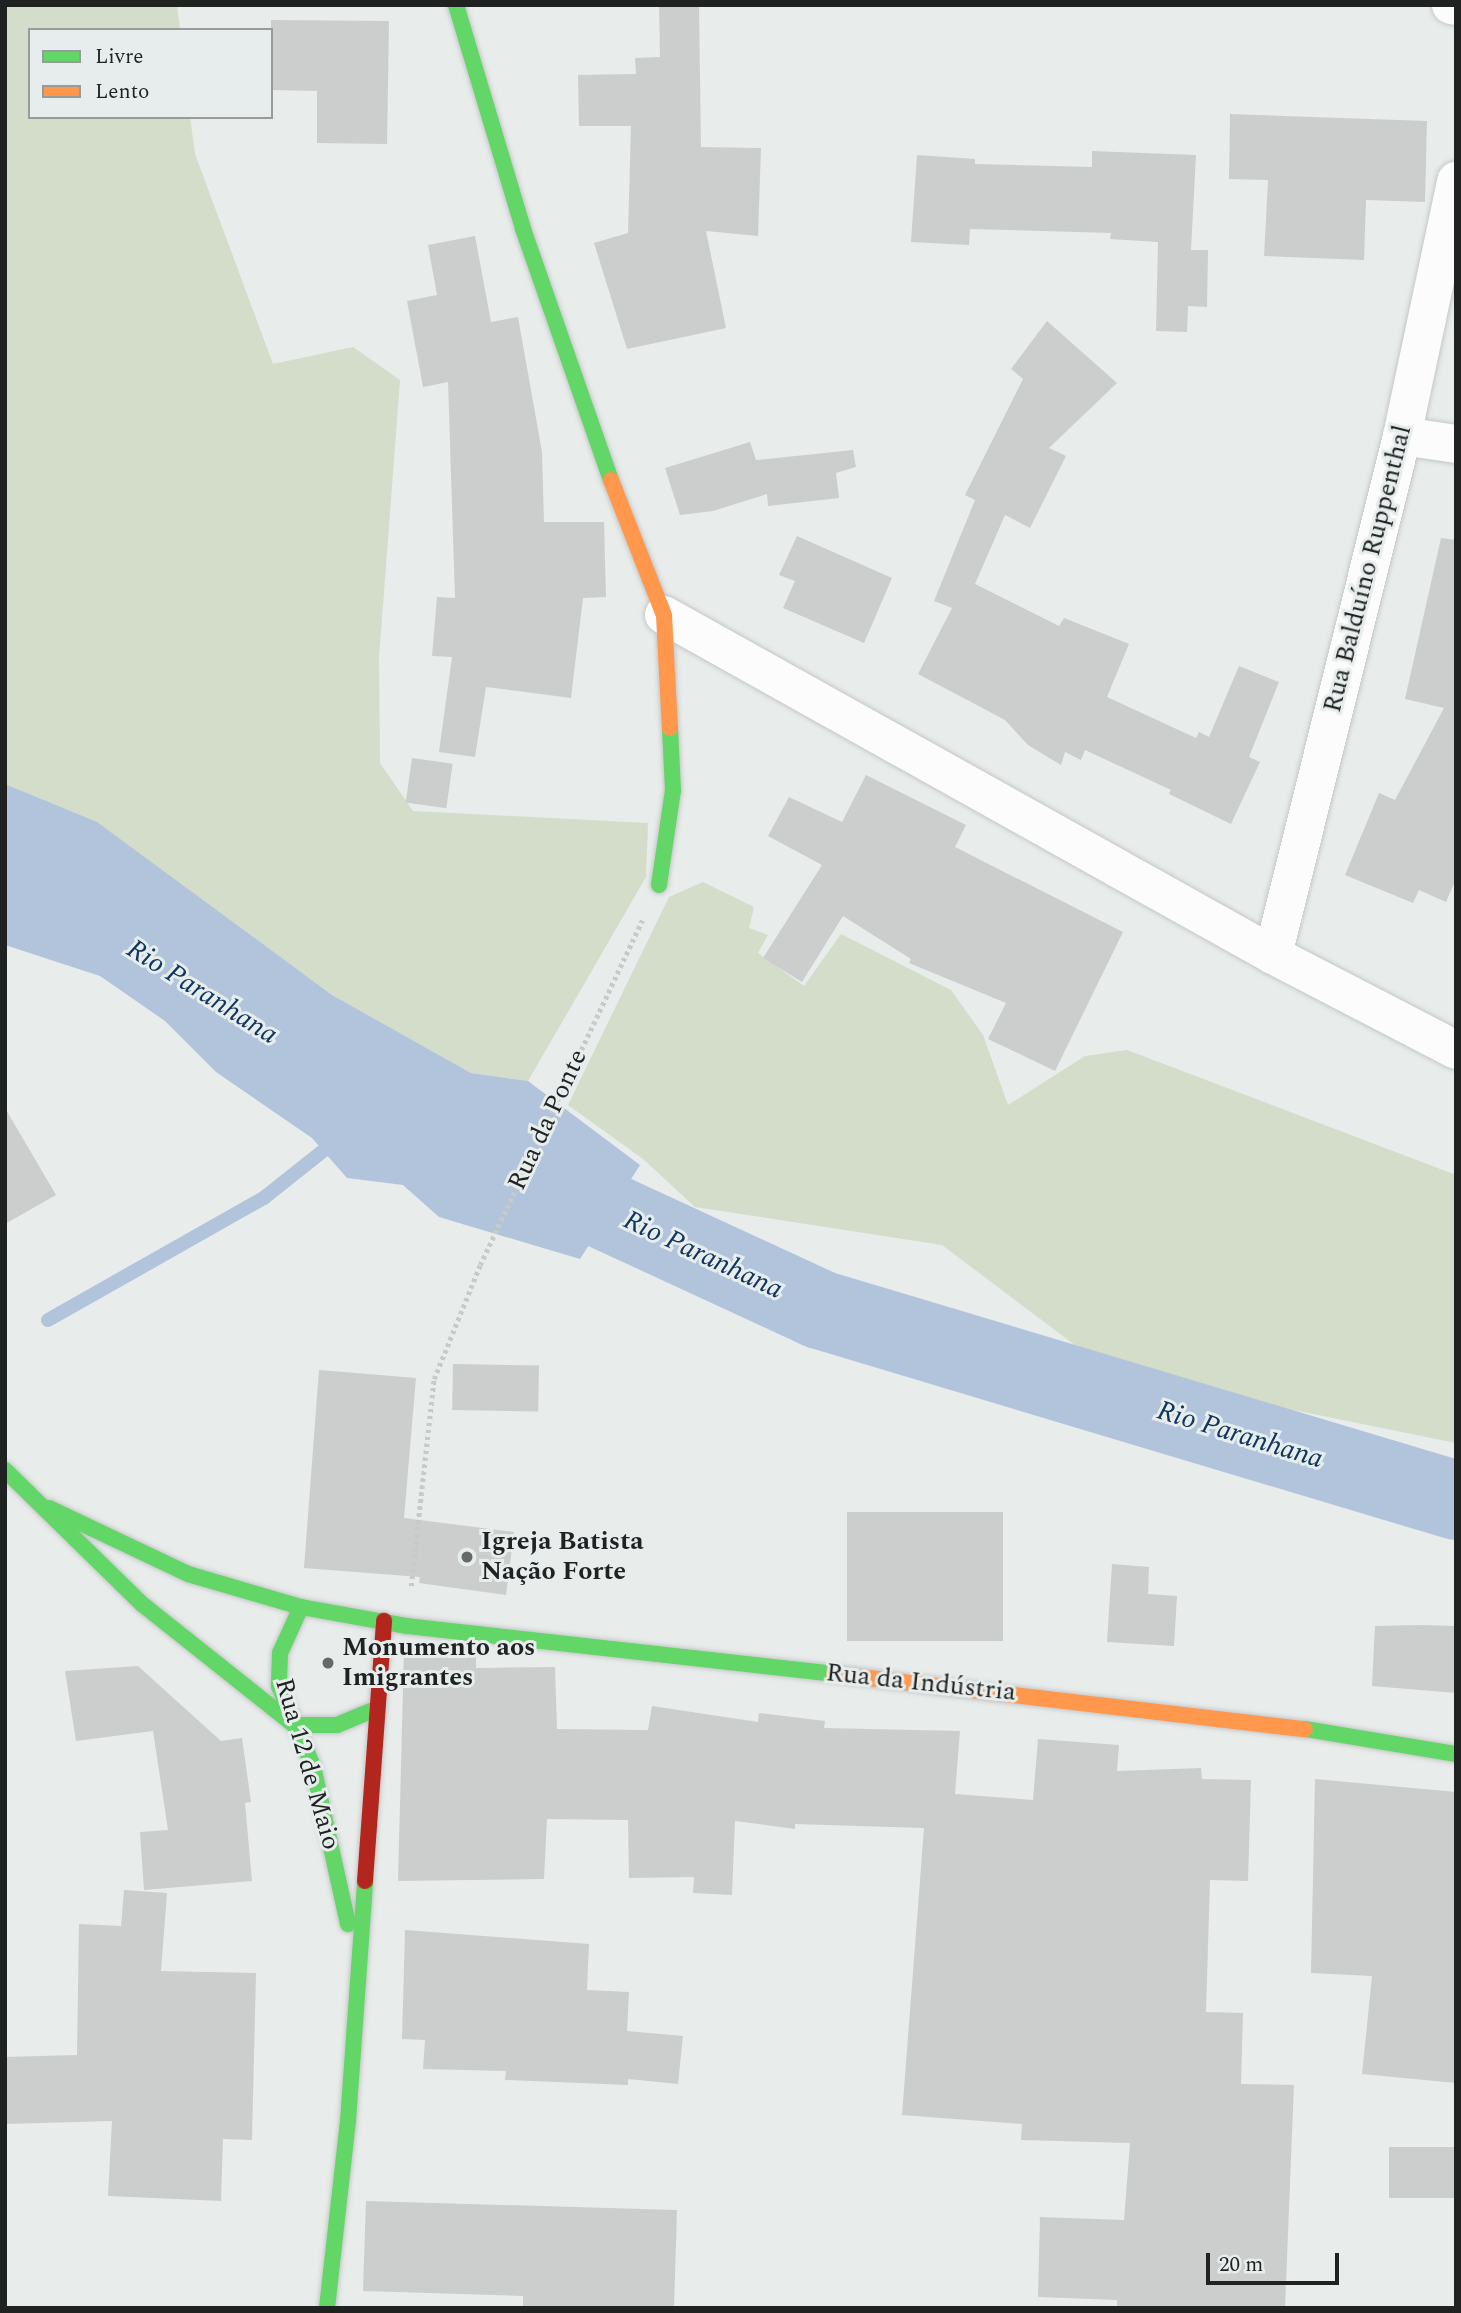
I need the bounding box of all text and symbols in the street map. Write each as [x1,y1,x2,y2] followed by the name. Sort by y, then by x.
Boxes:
[28,28,273,119] legend
[95,41,143,73] text: Livre
[95,76,149,108] text: Lento
[1317,422,1419,716] street label: Rua Balduíno Ruppenthal
[120,932,284,1052] water label: Rio Paranhana
[502,1045,594,1195] street label: Rua da Ponte
[618,1203,788,1307] water label: Rio Paranhana
[1153,1394,1327,1476] water label: Rio Paranhana
[481,1526,644,1588] place label: Igreja Batista Nação Forte
[459,1549,475,1565] marker: Igreja Batista Nação Forte
[342,1632,535,1694] place label: Monumento aos Imigrantes
[320,1655,336,1671] marker: Monumento aos Imigrantes
[825,1658,1017,1708] street label: Rua da Indústria
[268,1675,346,1853] street label: Rua 12 de Maio
[1209,2240,1342,2284] scale bar
[1219,2249,1263,2281] text: 20 m

